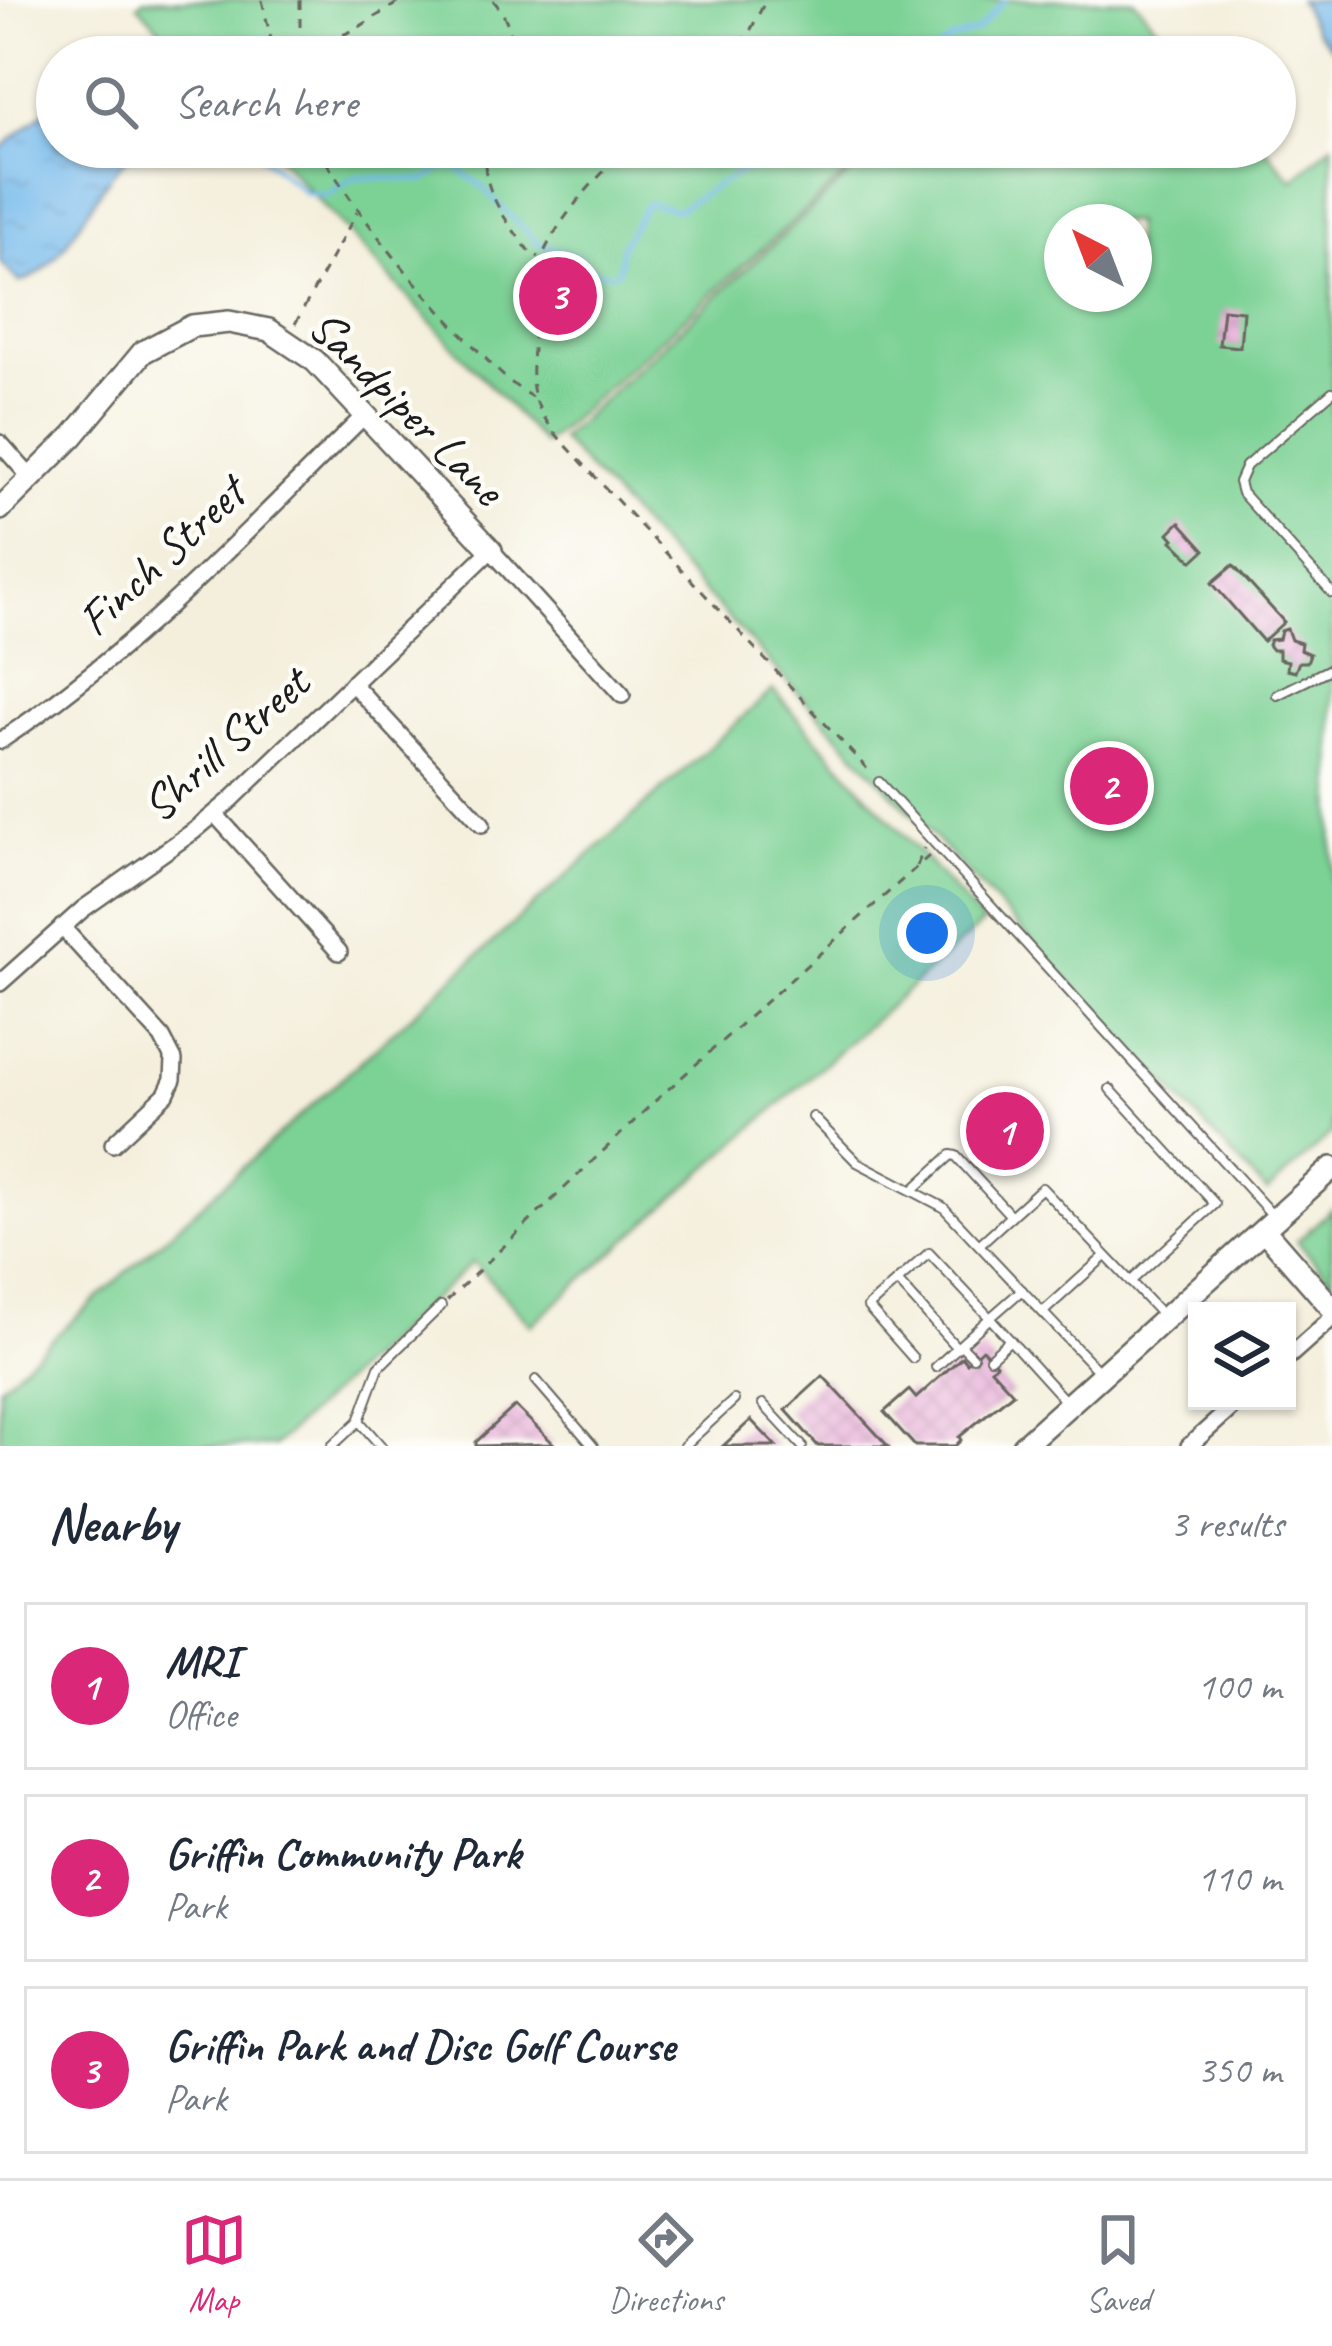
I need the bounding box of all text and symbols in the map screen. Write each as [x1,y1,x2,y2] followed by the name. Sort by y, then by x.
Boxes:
[36,36,1296,168] search box
[78,69,144,135] icon: search
[174,74,357,131] text: Search here
[1044,204,1152,312] north arrow
[519,251,597,341] pin: 3
[296,296,520,520] street label: Sandpiper Lane
[65,459,262,648] street label: Finch Street
[129,651,324,835] street label: Shrill Street
[1070,741,1148,831] pin: 2
[897,903,957,963] your location
[966,1086,1044,1176] pin: 1
[1188,1302,1296,1410] map controls
[1188,1302,1296,1410] button: layers
[48,1492,176,1556] text: Nearby
[1170,1500,1284,1549] text: 3 results
[165,1633,239,1690] text: MRI
[81,1662,99,1711] text: 1
[1197,1662,1281,1711] text: 100 m
[165,1690,236,1739] text: Office
[165,1825,521,1882] text: Griffin Community Park
[81,1854,99,1903] text: 2
[1197,1854,1281,1903] text: 110 m
[165,1882,227,1931] text: Park
[165,2017,675,2074] text: Griffin Park and Disc Golf Course
[81,2046,99,2095] text: 3
[1197,2046,1281,2095] text: 350 m
[165,2074,227,2123] text: Park
[181,2207,247,2321] tab: Map
[609,2207,723,2321] tab: Directions
[1085,2207,1151,2321] tab: Saved

